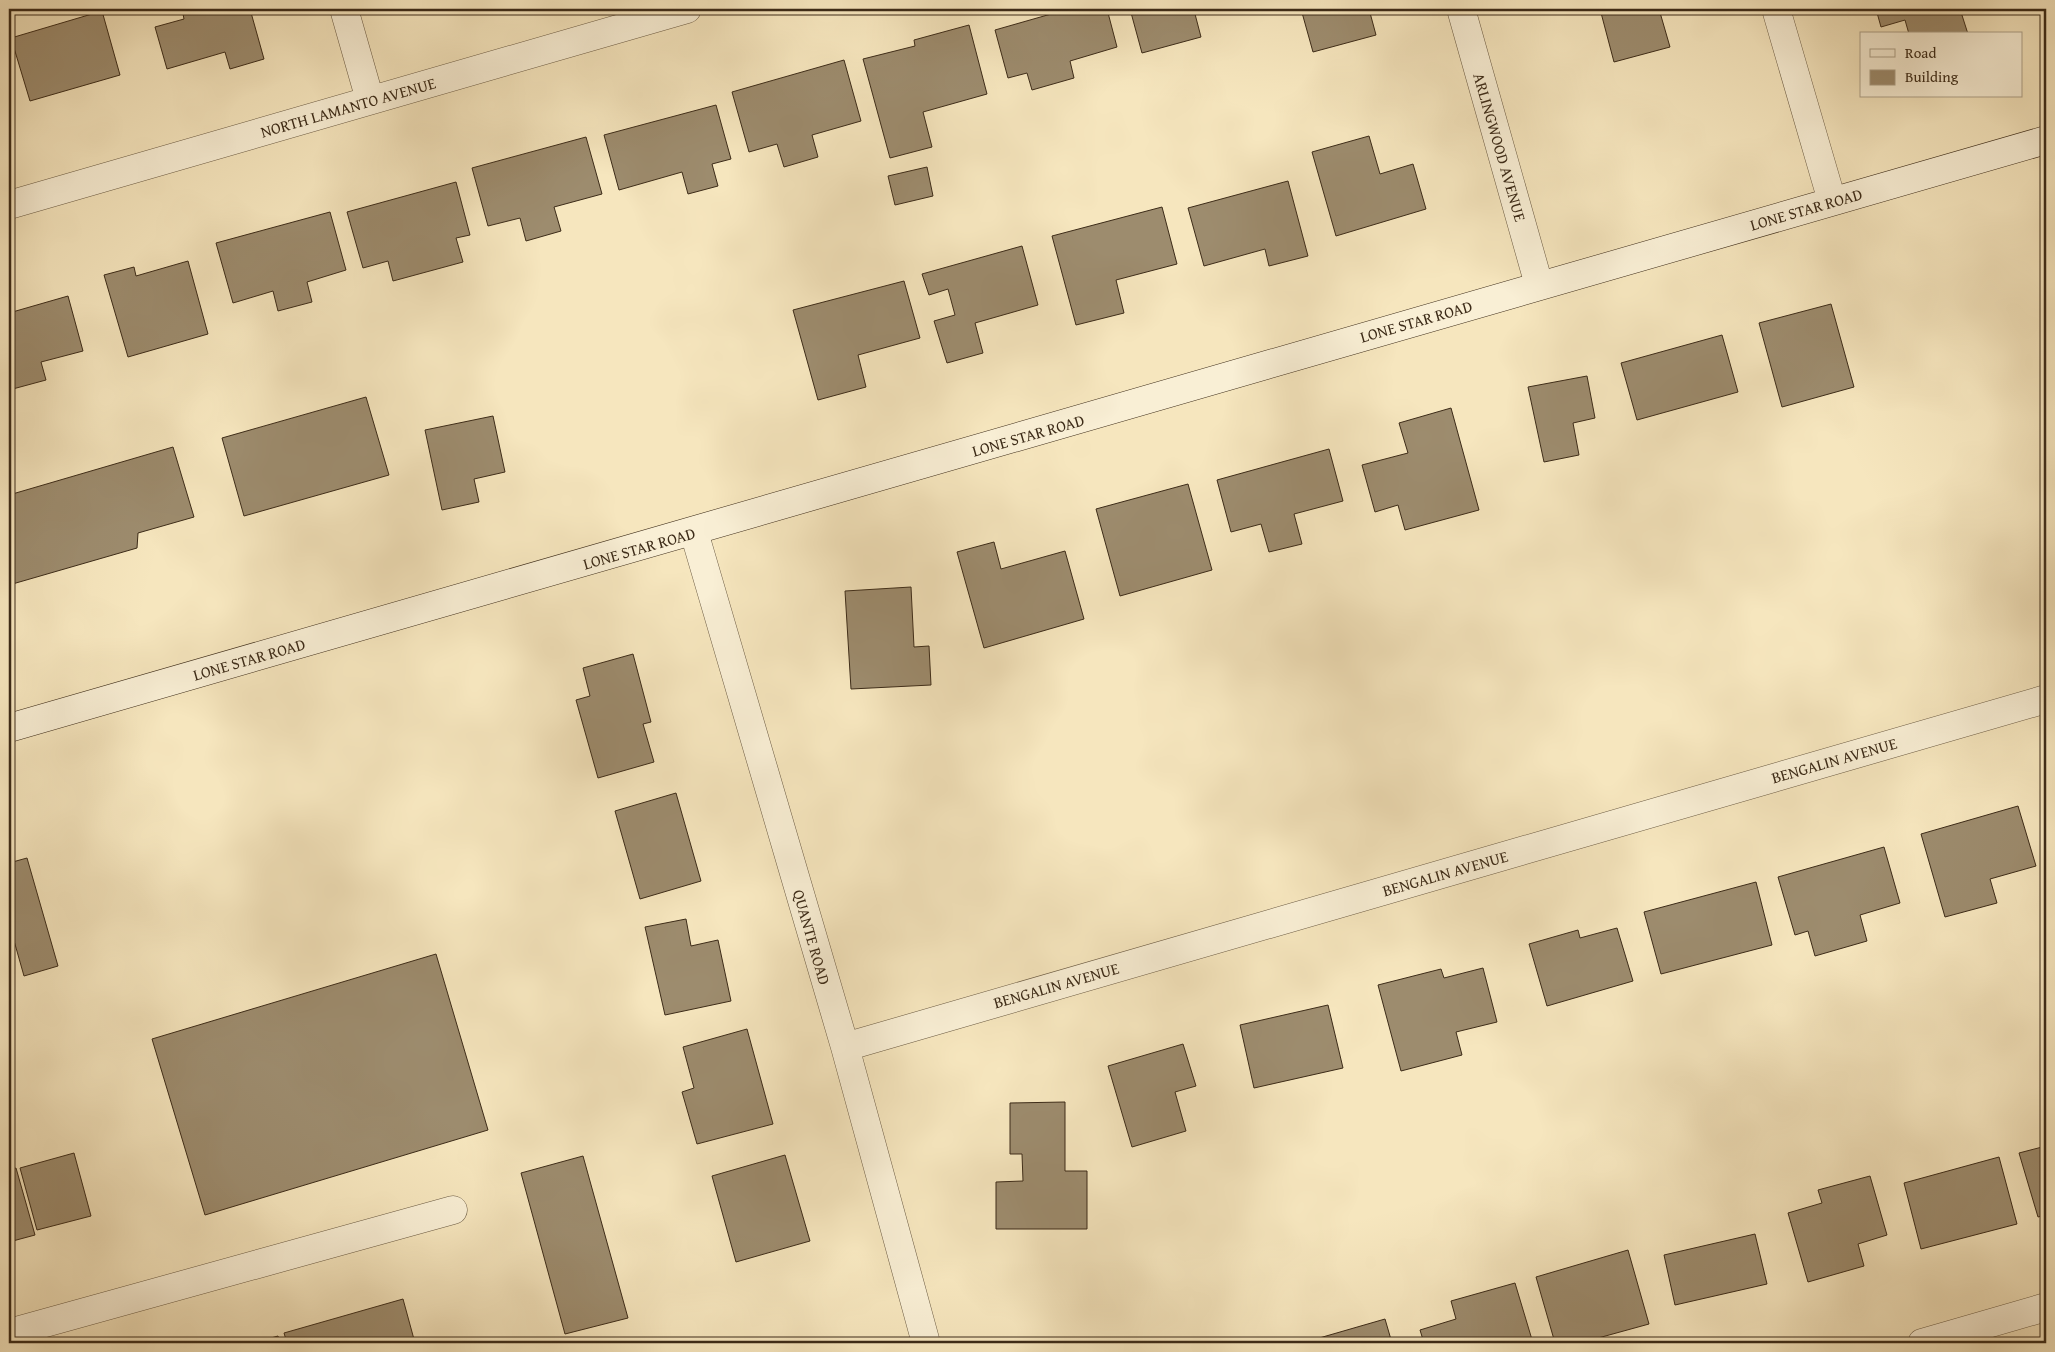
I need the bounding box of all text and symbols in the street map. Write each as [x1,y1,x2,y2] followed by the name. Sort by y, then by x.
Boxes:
[1860,32,2022,98] legend
[1905,42,1936,63] text: Road
[1905,66,1959,87] text: Building
[258,70,438,144] street label: NORTH LAMANTO AVENUE
[1467,70,1533,224] street label: ARLINGWOOD AVENUE
[1747,181,1865,236] street label: LONE STAR ROAD
[1357,293,1475,348] street label: LONE STAR ROAD
[969,407,1087,462] street label: LONE STAR ROAD
[580,520,698,575] street label: LONE STAR ROAD
[190,631,308,686] street label: LONE STAR ROAD
[1768,731,1900,789] street label: BENGALIN AVENUE
[1379,844,1511,902] street label: BENGALIN AVENUE
[787,887,837,988] street label: QUANTE ROAD
[990,956,1122,1014] street label: BENGALIN AVENUE

